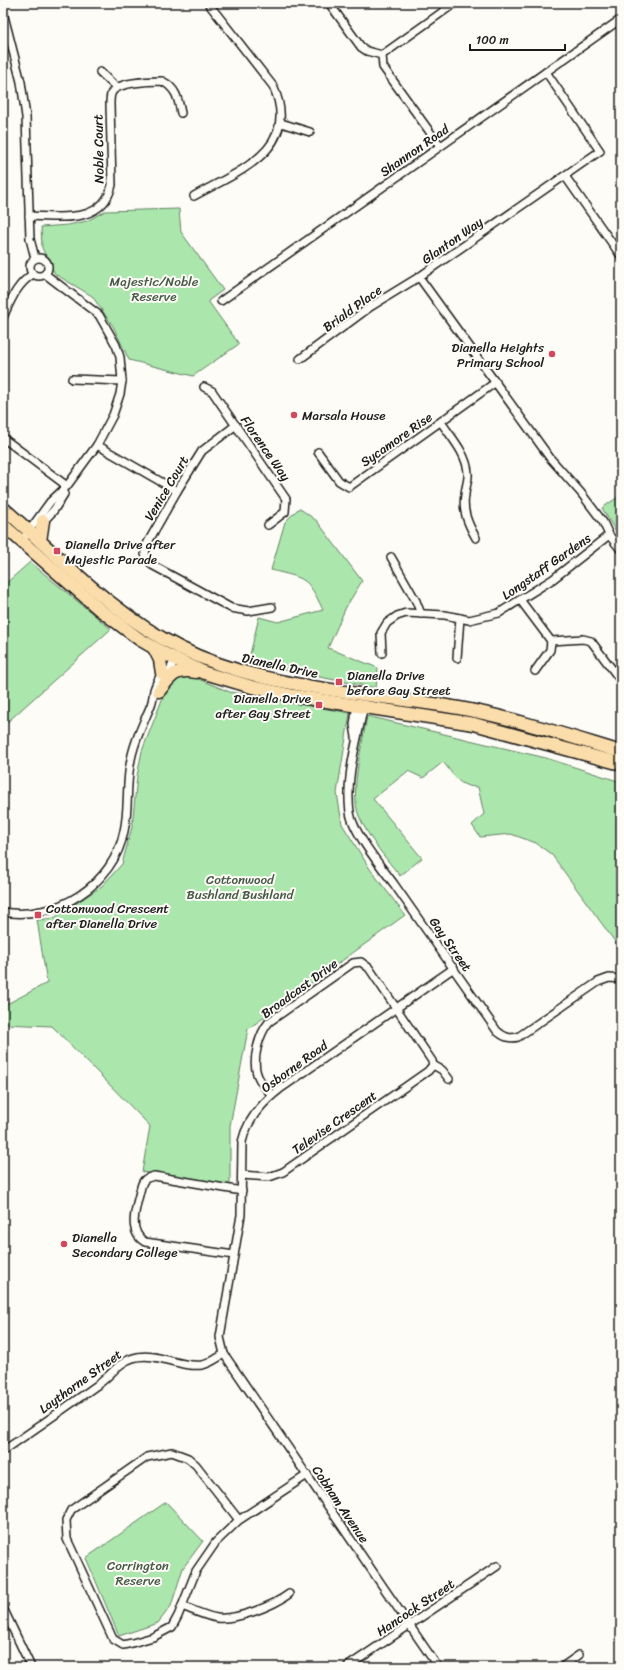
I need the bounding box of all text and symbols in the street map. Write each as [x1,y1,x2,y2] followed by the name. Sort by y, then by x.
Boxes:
[470,26,565,52] scale bar
[476,29,509,51] text: 100 m
[86,114,111,184] street label: Noble Court
[375,117,455,183] street label: Shannon Road
[417,211,488,270] street label: Glanton Way
[110,270,199,308] park label: Majestic/Noble Reserve
[318,279,387,338] street label: Briald Place
[451,336,545,374] place label: Dianella Heights Primary School
[547,349,557,359] marker: Dianella Heights Primary School
[302,404,386,427] place label: Marsala House
[355,406,437,473] street label: Sycamore Rise
[289,410,299,420] marker: Marsala House
[234,411,297,486] street label: Florence Way
[138,451,195,525] street label: Venice Court
[497,527,596,606] street label: Longstaff Gardens
[65,533,176,571] place label: Dianella Drive after Majestic Parade
[52,546,62,556] marker: Dianella Drive after Majestic Parade
[240,646,320,685] street label: Dianella Drive
[347,664,451,702] place label: Dianella Drive before Gay Street
[334,677,344,687] marker: Dianella Drive before Gay Street
[216,687,311,725] place label: Dianella Drive after Gay Street
[314,700,324,710] marker: Dianella Drive after Gay Street
[187,868,295,906] park label: Cottonwood Bushland Bushland
[46,897,169,935] place label: Cottonwood Crescent after Dianella Drive
[33,910,43,920] marker: Cottonwood Crescent after Dianella Drive
[423,912,478,977] street label: Gay Street
[256,952,343,1024] street label: Broadcast Drive
[256,1033,334,1099] street label: Osborne Road
[287,1084,382,1160] street label: Televise Crescent
[72,1226,177,1264] place label: Dianella Secondary College
[59,1239,69,1249] marker: Dianella Secondary College
[34,1343,127,1420] street label: Laythorne Street
[306,1461,375,1548] street label: Cobham Avenue
[107,1554,169,1592] park label: Corrington Reserve
[371,1572,460,1642] street label: Hancock Street

